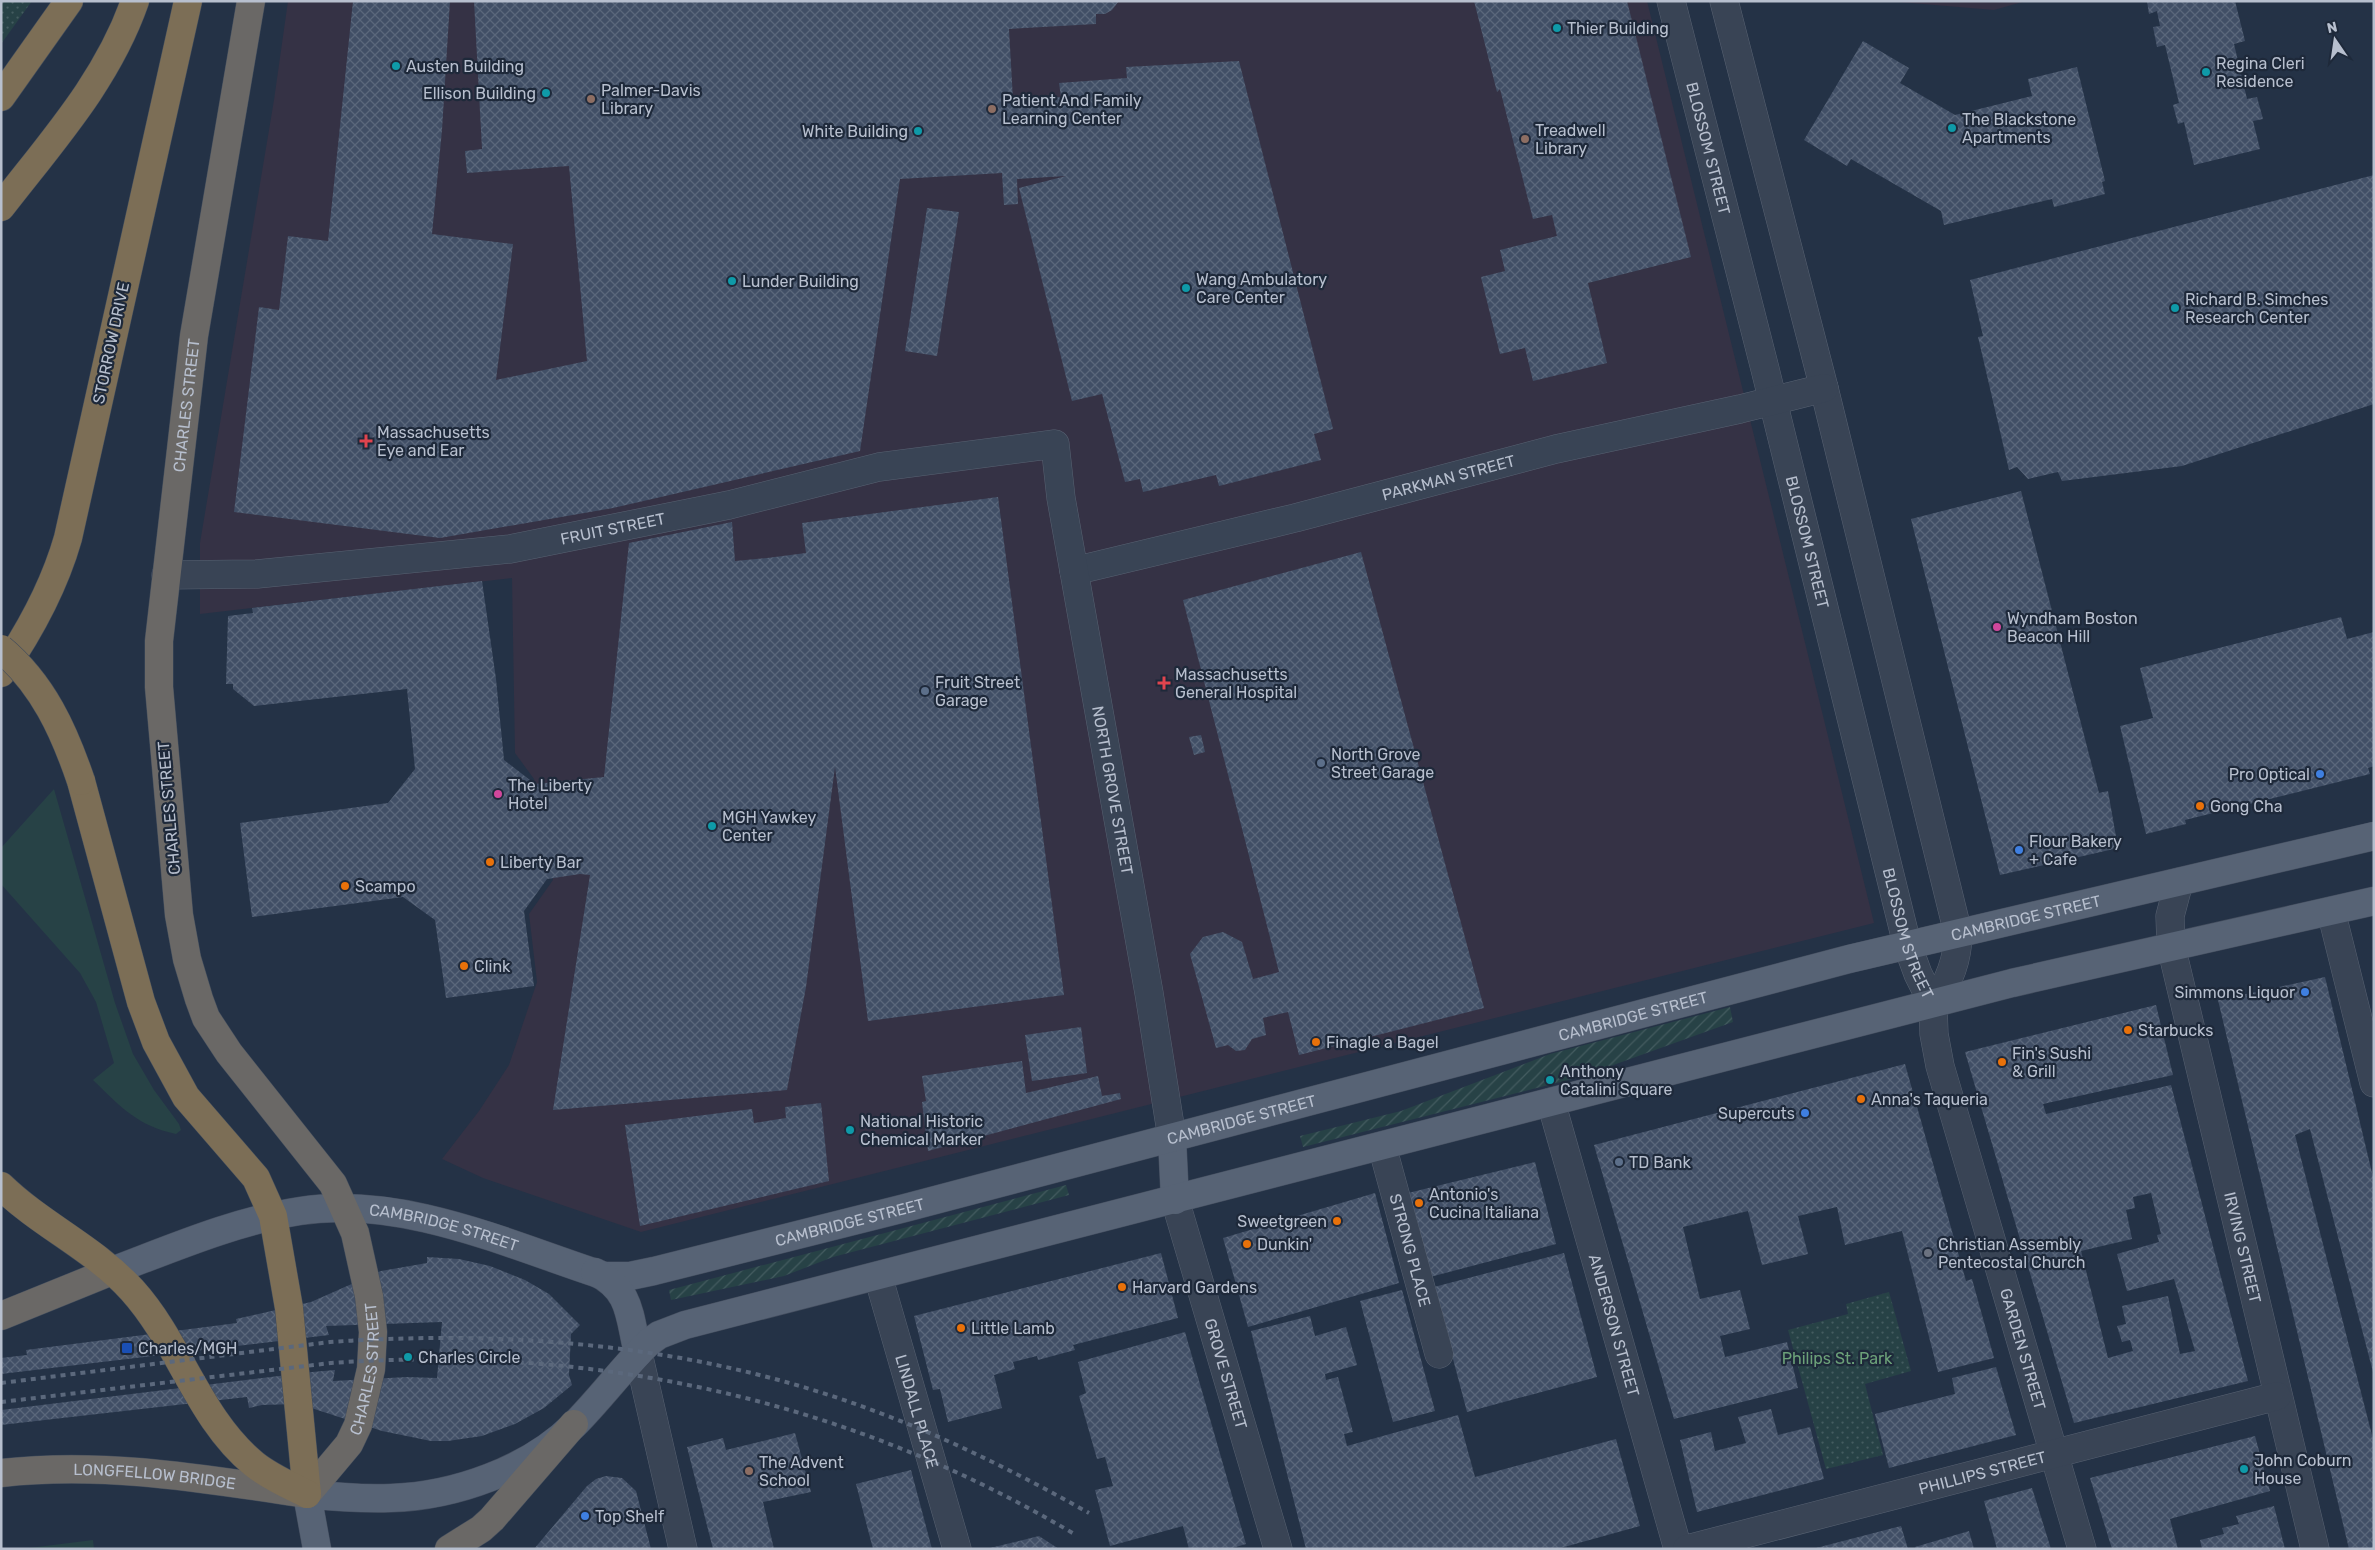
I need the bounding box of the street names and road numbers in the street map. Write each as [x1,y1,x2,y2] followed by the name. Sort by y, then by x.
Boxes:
[1683,80,1735,217] street label: BLOSSOM STREET
[89,280,133,406] street label: STORROW DRIVE
[169,338,203,473] street label: CHARLES STREET
[1380,451,1517,504] street label: PARKMAN STREET
[1782,474,1833,610] street label: BLOSSOM STREET
[559,509,667,548] street label: FRUIT STREET
[1089,704,1137,876] street label: NORTH GROVE STREET
[154,740,184,876] street label: CHARLES STREET
[1879,866,1938,1001] street label: BLOSSOM STREET
[1949,891,2103,944] street label: CAMBRIDGE STREET
[1556,987,1710,1045] street label: CAMBRIDGE STREET
[1165,1091,1318,1148] street label: CAMBRIDGE STREET
[2221,1190,2265,1305] street label: IRVING STREET
[1386,1191,1435,1309] street label: STRONG PLACE
[773,1194,926,1250] street label: CAMBRIDGE STREET
[368,1200,521,1255] street label: CAMBRIDGE STREET
[1585,1252,1644,1399] street label: ANDERSON STREET
[1996,1286,2050,1412] street label: GARDEN STREET
[345,1302,383,1438] street label: CHARLES STREET
[1201,1316,1252,1431] street label: GROVE STREET
[892,1352,943,1471] street label: LINDALL PLACE
[1916,1447,2048,1498] street label: PHILLIPS STREET
[73,1460,237,1493] street label: LONGFELLOW BRIDGE

